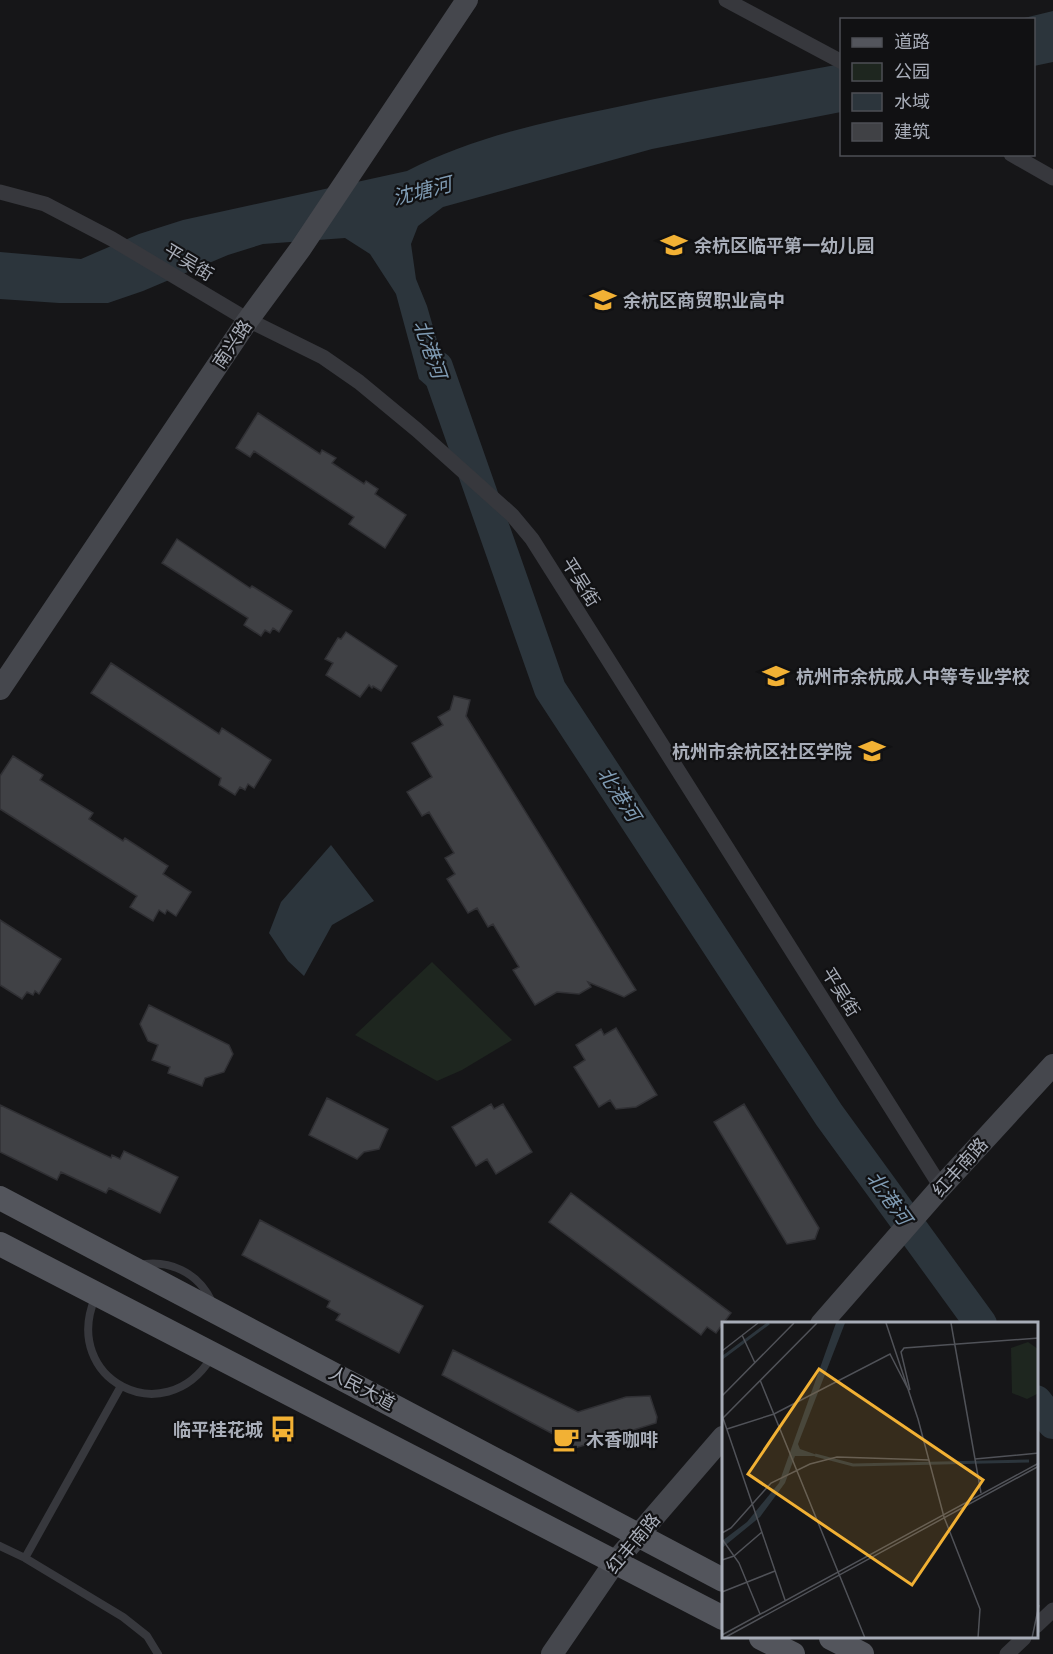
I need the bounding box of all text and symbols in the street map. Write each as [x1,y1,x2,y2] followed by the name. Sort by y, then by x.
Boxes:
[840,18,1035,156] legend
[894,30,930,53] text: 道路
[894,60,930,83] text: 公园
[894,90,930,113] text: 水域
[894,120,930,143] text: 建筑
[390,170,458,211] water label: 沈塘河
[659,230,689,260] school or university icon: 余杭区临平第一幼儿园
[694,234,874,257] place label: 余杭区临平第一幼儿园
[160,238,218,286] street label: 平吴街
[588,285,618,315] school or university icon: 余杭区商贸职业高中
[623,289,785,312] place label: 余杭区商贸职业高中
[207,315,257,373] street label: 南兴路
[408,316,453,385] water label: 北港河
[557,553,605,611] street label: 平吴街
[761,661,791,691] school or university icon: 杭州市余杭成人中等专业学校
[796,665,1030,688] place label: 杭州市余杭成人中等专业学校
[857,736,887,766] school or university icon: 杭州市余杭区社区学院
[672,740,852,763] place label: 杭州市余杭区社区学院
[592,762,648,830] water label: 北港河
[817,963,865,1021] street label: 平吴街
[927,1133,993,1201] street label: 红丰南路
[861,1166,920,1233] water label: 北港河
[722,1322,1038,1639] inset map
[325,1361,399,1415] street label: 人民大道
[268,1414,298,1444] bus stop icon: 临平桂花城
[173,1418,263,1441] place label: 临平桂花城
[551,1424,581,1454] cafe icon: 木香咖啡
[586,1428,658,1451] place label: 木香咖啡
[601,1508,665,1578] street label: 红丰南路

